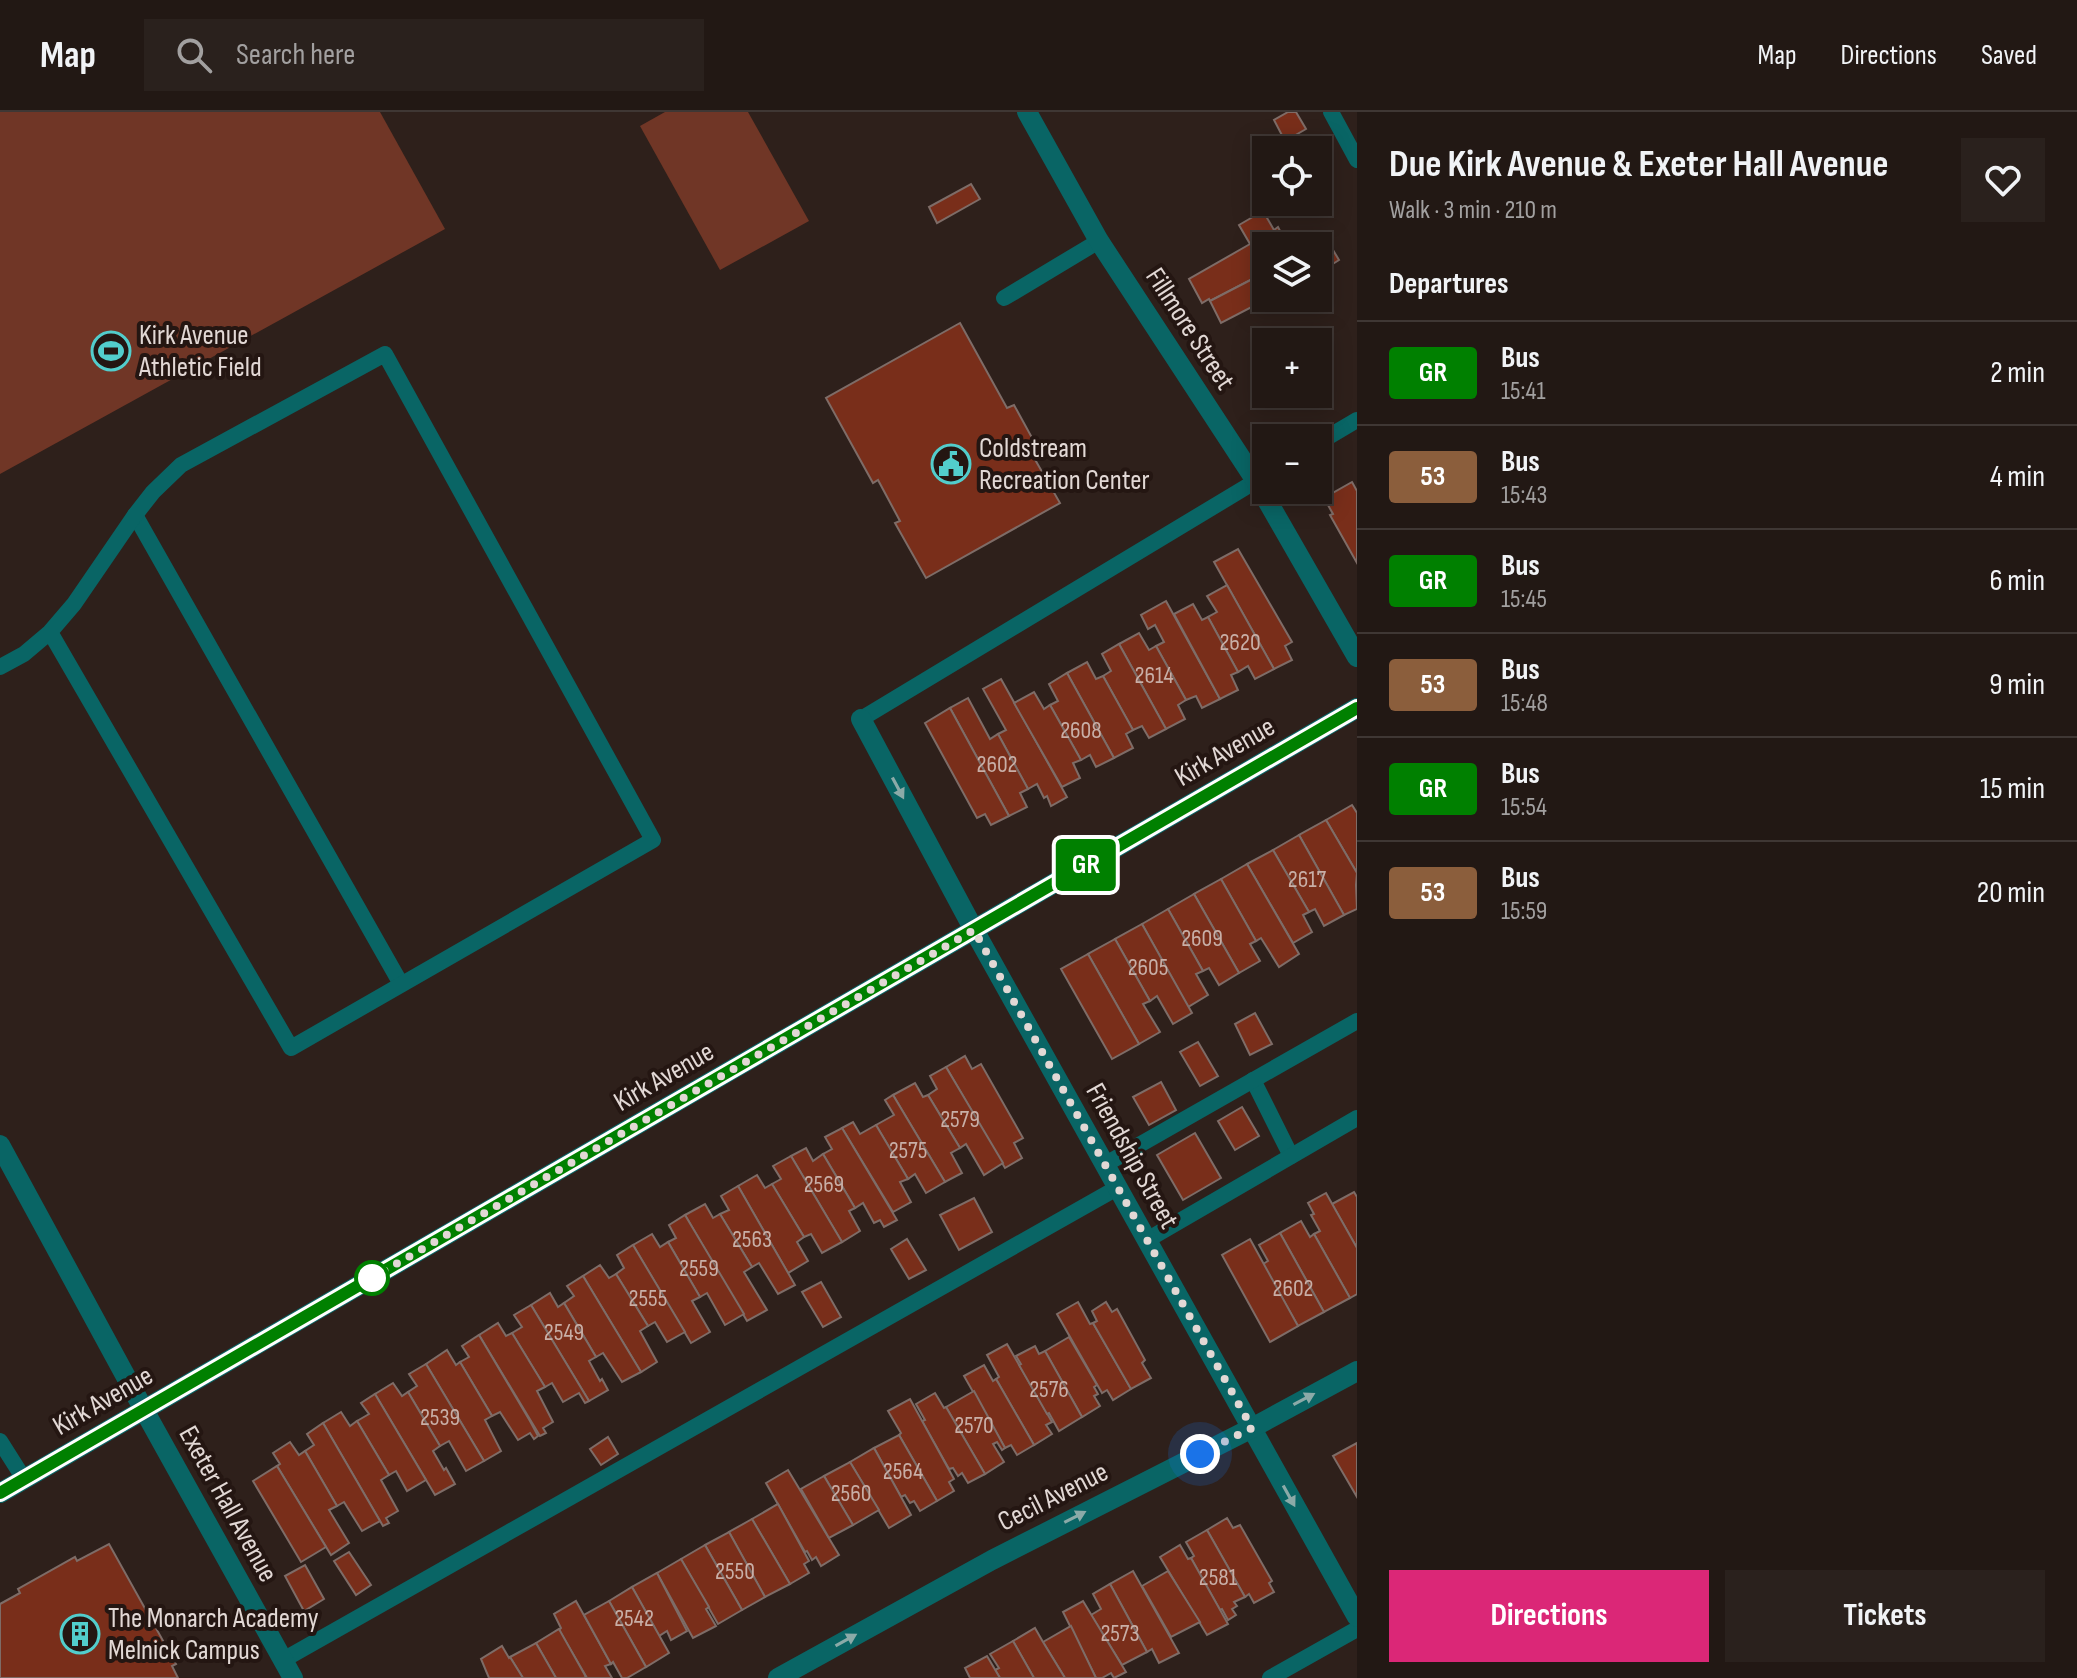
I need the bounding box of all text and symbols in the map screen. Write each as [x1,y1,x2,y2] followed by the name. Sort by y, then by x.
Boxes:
[144,19,704,91] search box
[40,33,96,78] text: Map
[172,33,216,77] icon: search
[236,37,355,73] text: Search here
[1758,39,1797,72] text: Map
[1841,39,1937,72] text: Directions
[1981,39,2037,72] text: Saved
[1252,136,1332,504] map controls
[1252,136,1332,216] button: locate
[1961,138,2045,222] button: heart
[1389,142,1889,187] text: Due Kirk Avenue & Exeter Hall Avenue
[1389,195,1557,226] text: Walk · 3 min · 210 m
[1252,232,1332,312] button: layers
[1138,262,1242,396] street label: Fillmore Street
[1389,266,1509,302] text: Departures
[138,319,262,384] place label: Kirk Avenue Athletic Field
[1252,328,1332,408] button: +
[90,330,132,372] sports icon: Kirk Avenue Athletic Field
[1501,340,1540,376] text: Bus
[1990,355,2045,391] text: 2 min
[1419,356,1447,389] text: GR
[1501,376,1546,407] text: 15:41
[1252,424,1332,504] button: −
[979,432,1150,497] place label: Coldstream Recreation Center
[930,443,972,485] public building icon: Coldstream Recreation Center
[1501,444,1540,480] text: Bus
[1990,459,2045,495] text: 4 min
[1421,460,1445,493] text: 53
[1501,480,1547,511] text: 15:43
[1501,548,1540,584] text: Bus
[1989,563,2045,599] text: 6 min
[1419,564,1447,597] text: GR
[1501,584,1547,615] text: 15:45
[1219,628,1261,657] house number: 2620
[1501,652,1540,688] text: Bus
[1135,661,1173,690] house number: 2614
[1989,667,2045,703] text: 9 min
[1421,668,1445,701] text: 53
[1501,688,1548,719] text: 15:48
[1169,710,1281,794] street label: Kirk Avenue
[1060,716,1102,745] house number: 2608
[977,750,1018,779] house number: 2602
[1501,756,1540,792] text: Bus
[1980,771,2045,807] text: 15 min
[1419,772,1447,805] text: GR
[890,777,904,799] one-way arrow
[1501,792,1547,823] text: 15:54
[1050,839,1122,891] line badge: GR
[1072,848,1100,881] text: GR
[1501,860,1540,896] text: Bus
[1288,865,1327,894] house number: 2617
[1977,875,2045,911] text: 20 min
[1421,876,1445,909] text: 53
[1501,896,1547,927] text: 15:59
[1181,924,1223,953] house number: 2609
[1128,953,1168,982] house number: 2605
[608,1035,720,1119] street label: Kirk Avenue
[1079,1078,1185,1234] street label: Friendship Street
[940,1105,980,1134] house number: 2579
[889,1136,927,1165] house number: 2575
[804,1170,844,1199] house number: 2569
[732,1225,772,1254] house number: 2563
[679,1254,719,1283] house number: 2559
[355,1261,389,1295] unlabelled marker
[1273,1274,1314,1303] house number: 2602
[629,1284,667,1313] house number: 2555
[544,1318,584,1347] house number: 2549
[47,1359,159,1443] street label: Kirk Avenue
[1029,1375,1069,1404] house number: 2576
[1293,1393,1316,1406] one-way arrow
[420,1403,460,1432] house number: 2539
[954,1411,994,1440] house number: 2570
[172,1420,284,1588] street label: Exeter Hall Avenue
[1180,1434,1220,1474] your location
[992,1455,1114,1539] street label: Cecil Avenue
[883,1457,923,1486] house number: 2564
[831,1479,871,1508] house number: 2560
[1282,1485,1296,1507] one-way arrow
[1064,1511,1087,1524] one-way arrow
[715,1557,755,1586] house number: 2550
[1199,1563,1238,1592] house number: 2581
[1389,1570,1709,1662] button: Directions
[1725,1570,2045,1662] button: Tickets
[108,1602,319,1667] place label: The Monarch Academy Melnick Campus
[614,1604,654,1633] house number: 2542
[59,1613,101,1655] building icon: The Monarch Academy Melnick Campus
[1100,1619,1140,1648] house number: 2573
[835,1633,857,1647] one-way arrow

